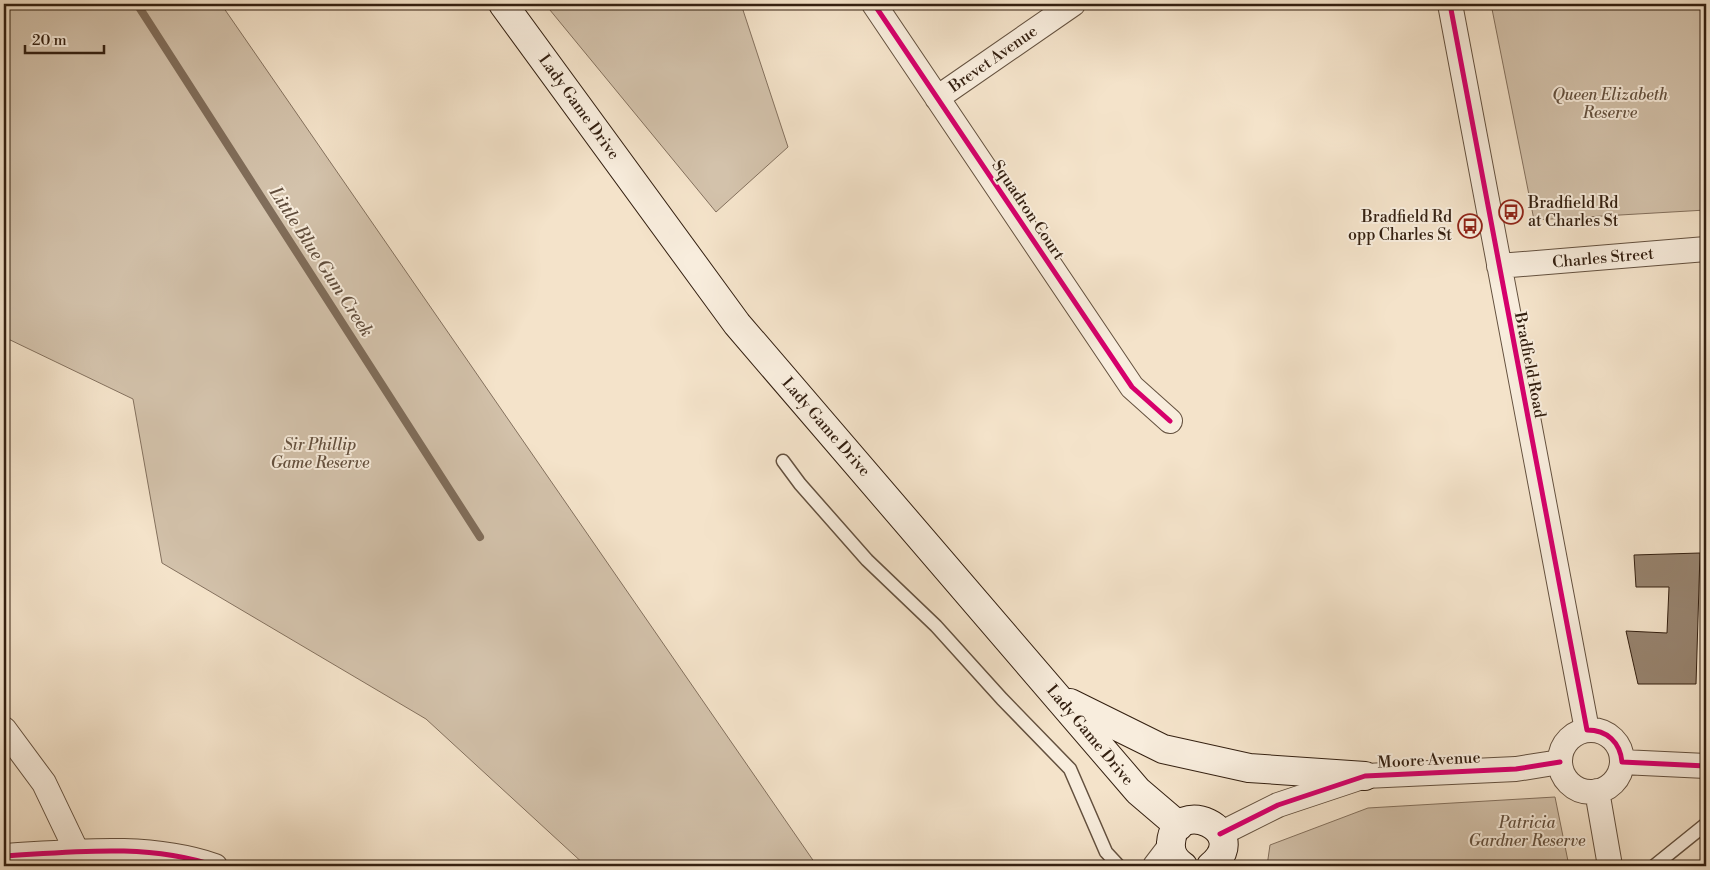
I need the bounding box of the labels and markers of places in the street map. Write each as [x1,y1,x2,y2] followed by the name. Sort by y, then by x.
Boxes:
[1527,193,1619,231] place label: Bradfield Rd at Charles St
[1498,199,1524,225] bus stop icon: Bradfield Rd at Charles St
[1348,207,1452,245] place label: Bradfield Rd opp Charles St
[1457,213,1483,239] bus stop icon: Bradfield Rd opp Charles St

